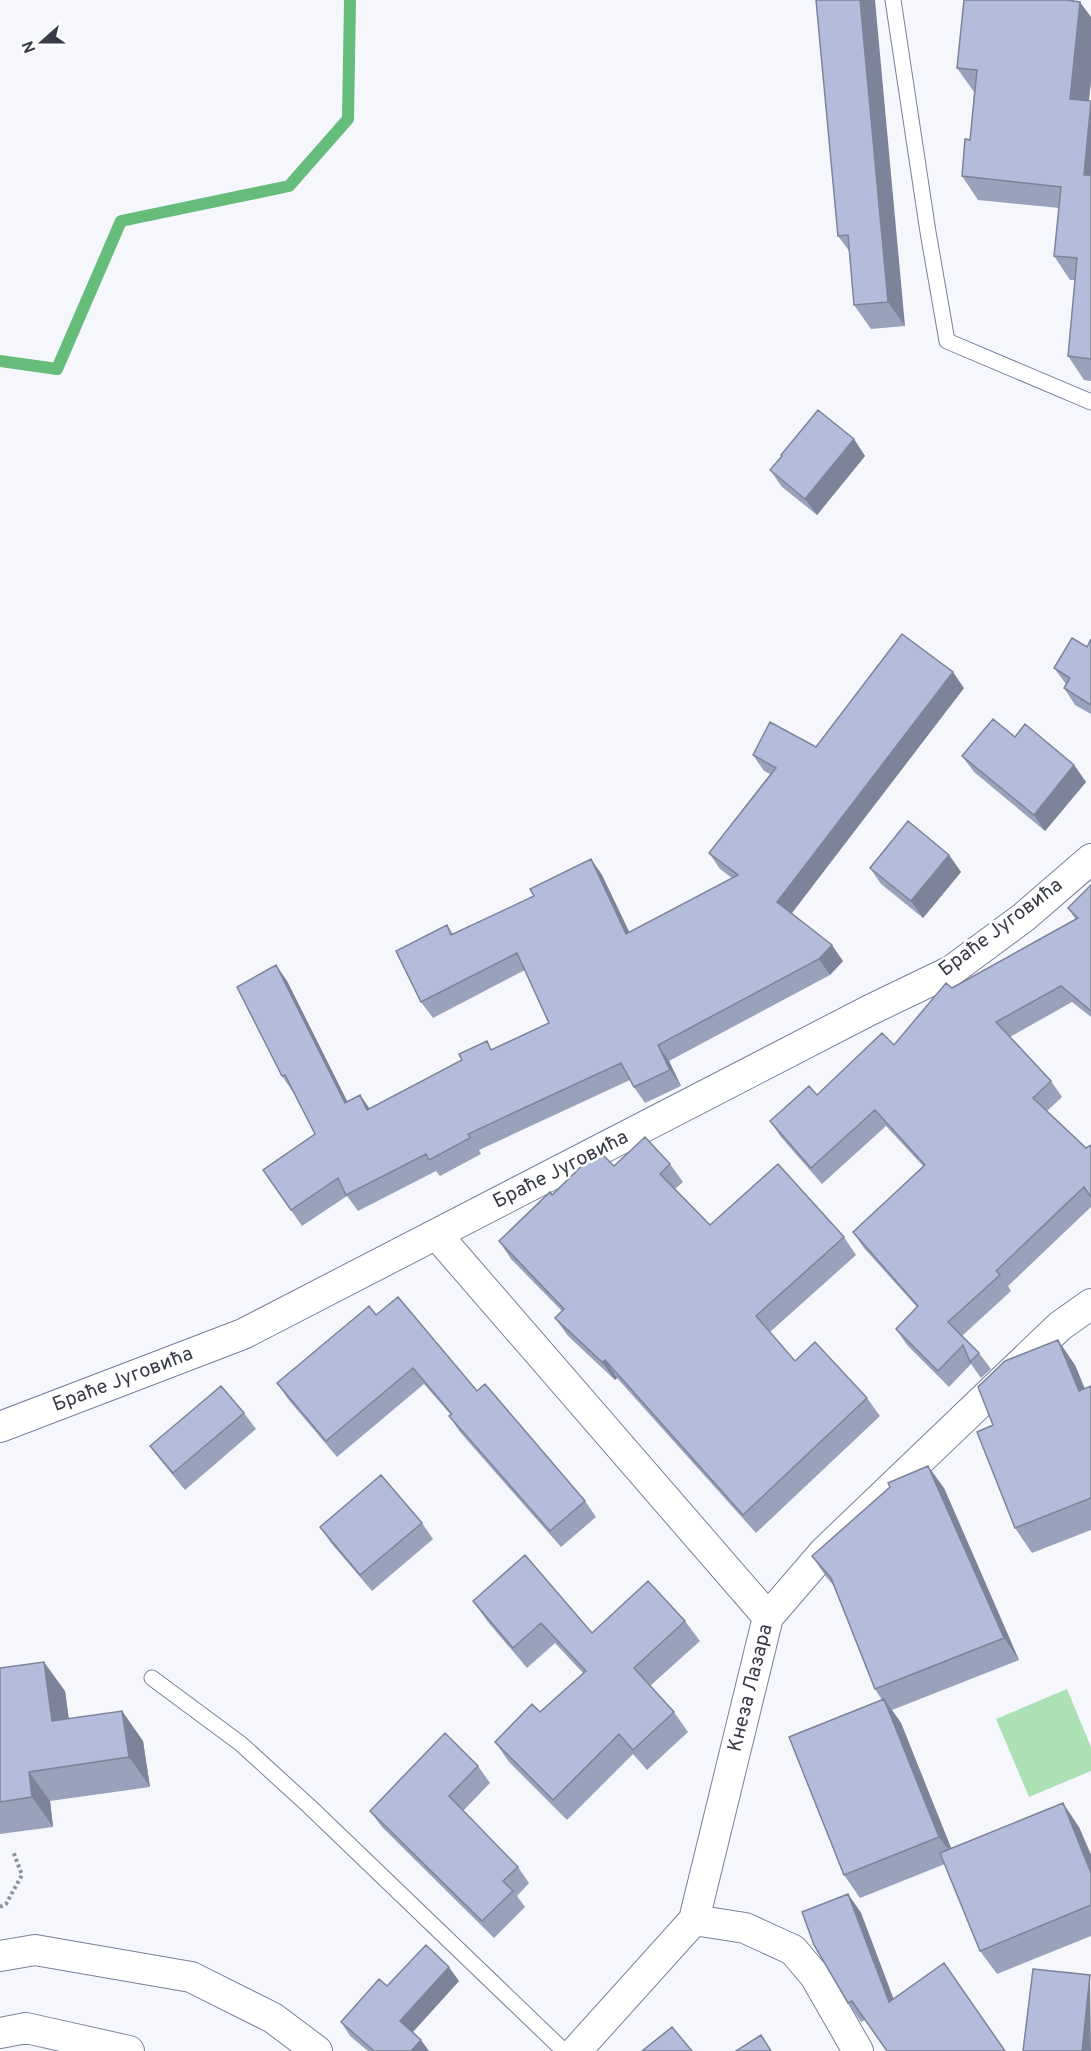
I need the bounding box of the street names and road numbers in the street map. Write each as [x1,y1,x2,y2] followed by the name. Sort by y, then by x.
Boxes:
[934,873,1068,983] street label: Браће Југовића
[489,1125,633,1215] street label: Браће Југовића
[49,1341,197,1419] street label: Браће Југовића
[723,1621,779,1755] street label: Кнеза Лазара

